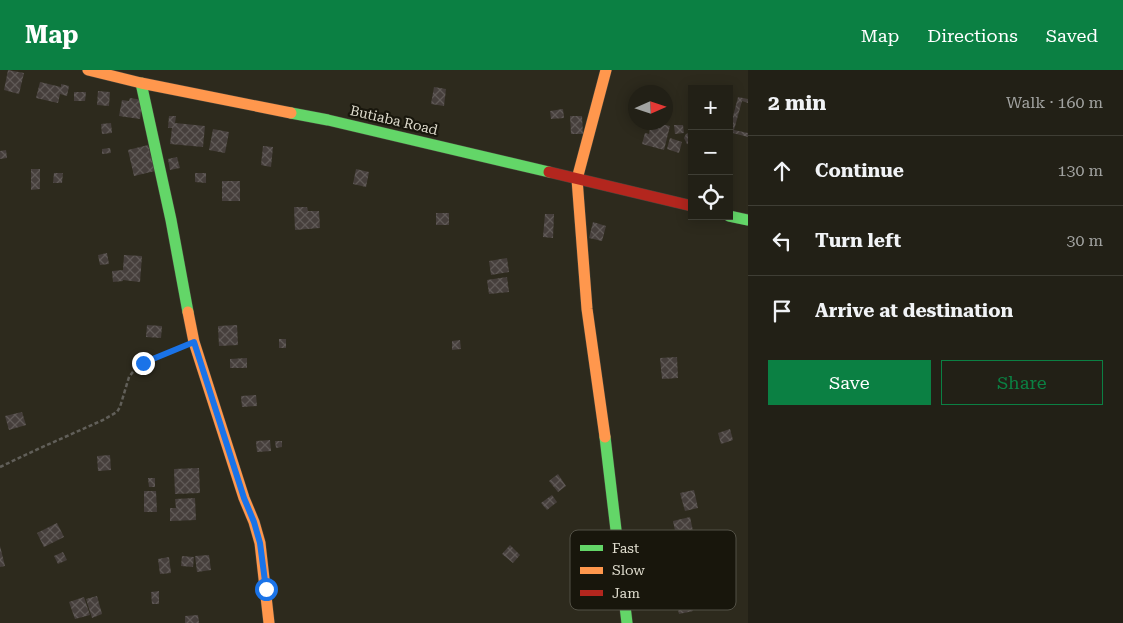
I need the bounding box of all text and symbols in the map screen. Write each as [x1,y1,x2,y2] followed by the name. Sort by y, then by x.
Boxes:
[25,21,79,49] text: Map
[861,25,899,46] text: Map
[927,25,1018,46] text: Directions
[1046,25,1098,46] text: Saved
[628,85,673,130] north arrow
[688,85,733,220] map controls
[688,85,733,130] button: +
[768,91,826,115] text: 2 min
[1006,93,1103,112] text: Walk · 160 m
[349,102,440,138] street label: Butiaba Road
[688,130,733,175] button: −
[768,157,796,185] icon: ahead
[815,159,904,182] text: Continue
[1057,161,1103,180] text: 130 m
[688,175,733,220] button: locate
[768,227,796,255] icon: left
[815,229,901,252] text: Turn left
[1066,231,1103,250] text: 30 m
[768,297,796,325] icon: arrive
[815,299,1013,322] text: Arrive at destination
[132,352,155,375] route end
[768,360,931,405] button: Save
[941,360,1103,405] button: Share
[570,530,736,610] legend
[612,540,639,556] text: Fast
[612,562,645,578] text: Slow
[255,578,278,601] route start
[612,585,640,601] text: Jam

